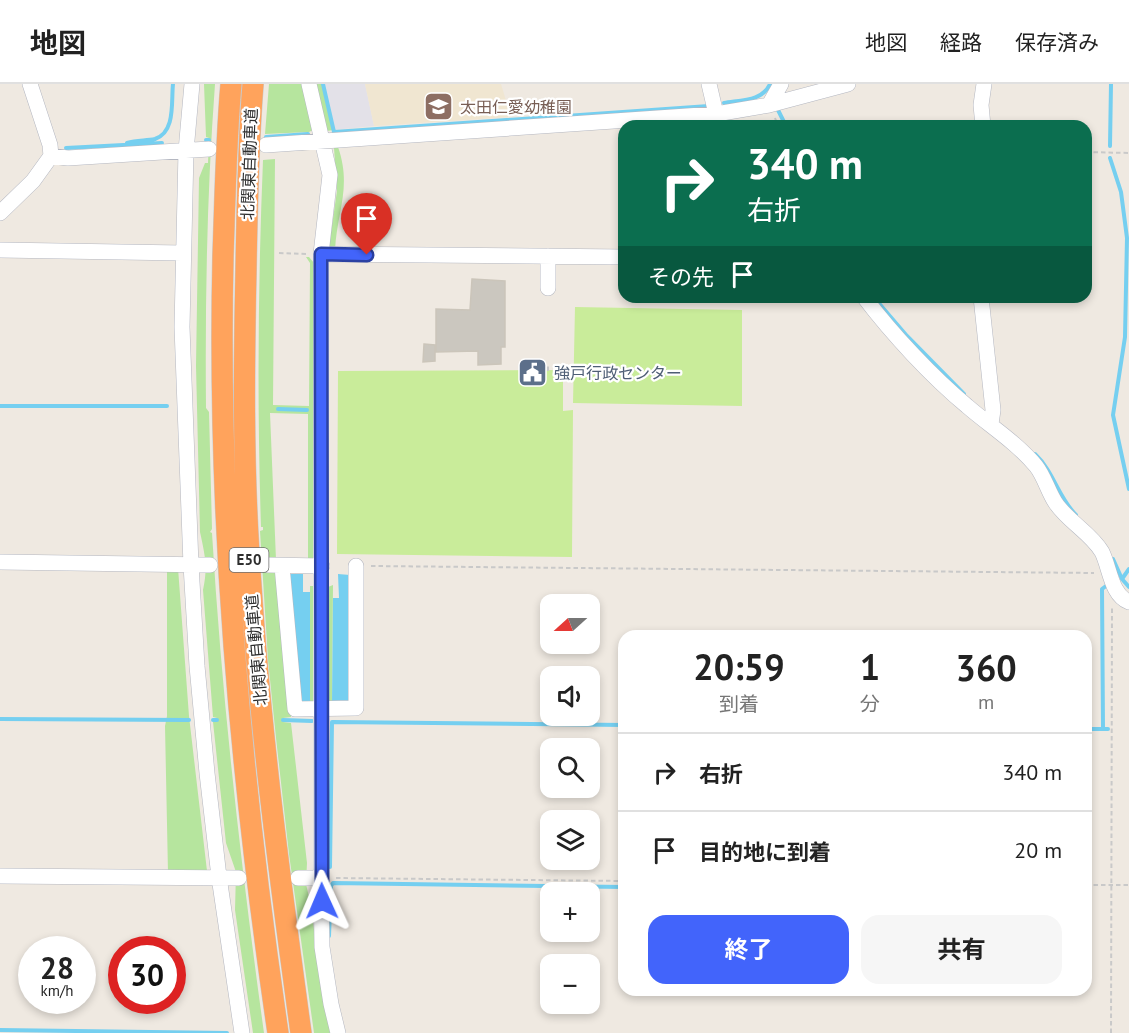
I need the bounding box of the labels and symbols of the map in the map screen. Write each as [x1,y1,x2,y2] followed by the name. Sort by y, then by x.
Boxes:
[423,91,455,123] school or university icon: 太田仁愛幼稚園
[460,97,572,117] place label: 太田仁愛幼稚園
[237,108,261,220] street label: 北関東自動車道
[341,193,392,255] pin
[517,357,549,389] public building icon: 強戸行政センター
[554,363,682,383] place label: 強戸行政センター
[230,548,268,572] road number: E50
[241,593,271,707] street label: 北関東自動車道
[540,594,600,654] north arrow
[290,869,354,933] position arrow
[108,936,186,1014] speed limit sign: 30

